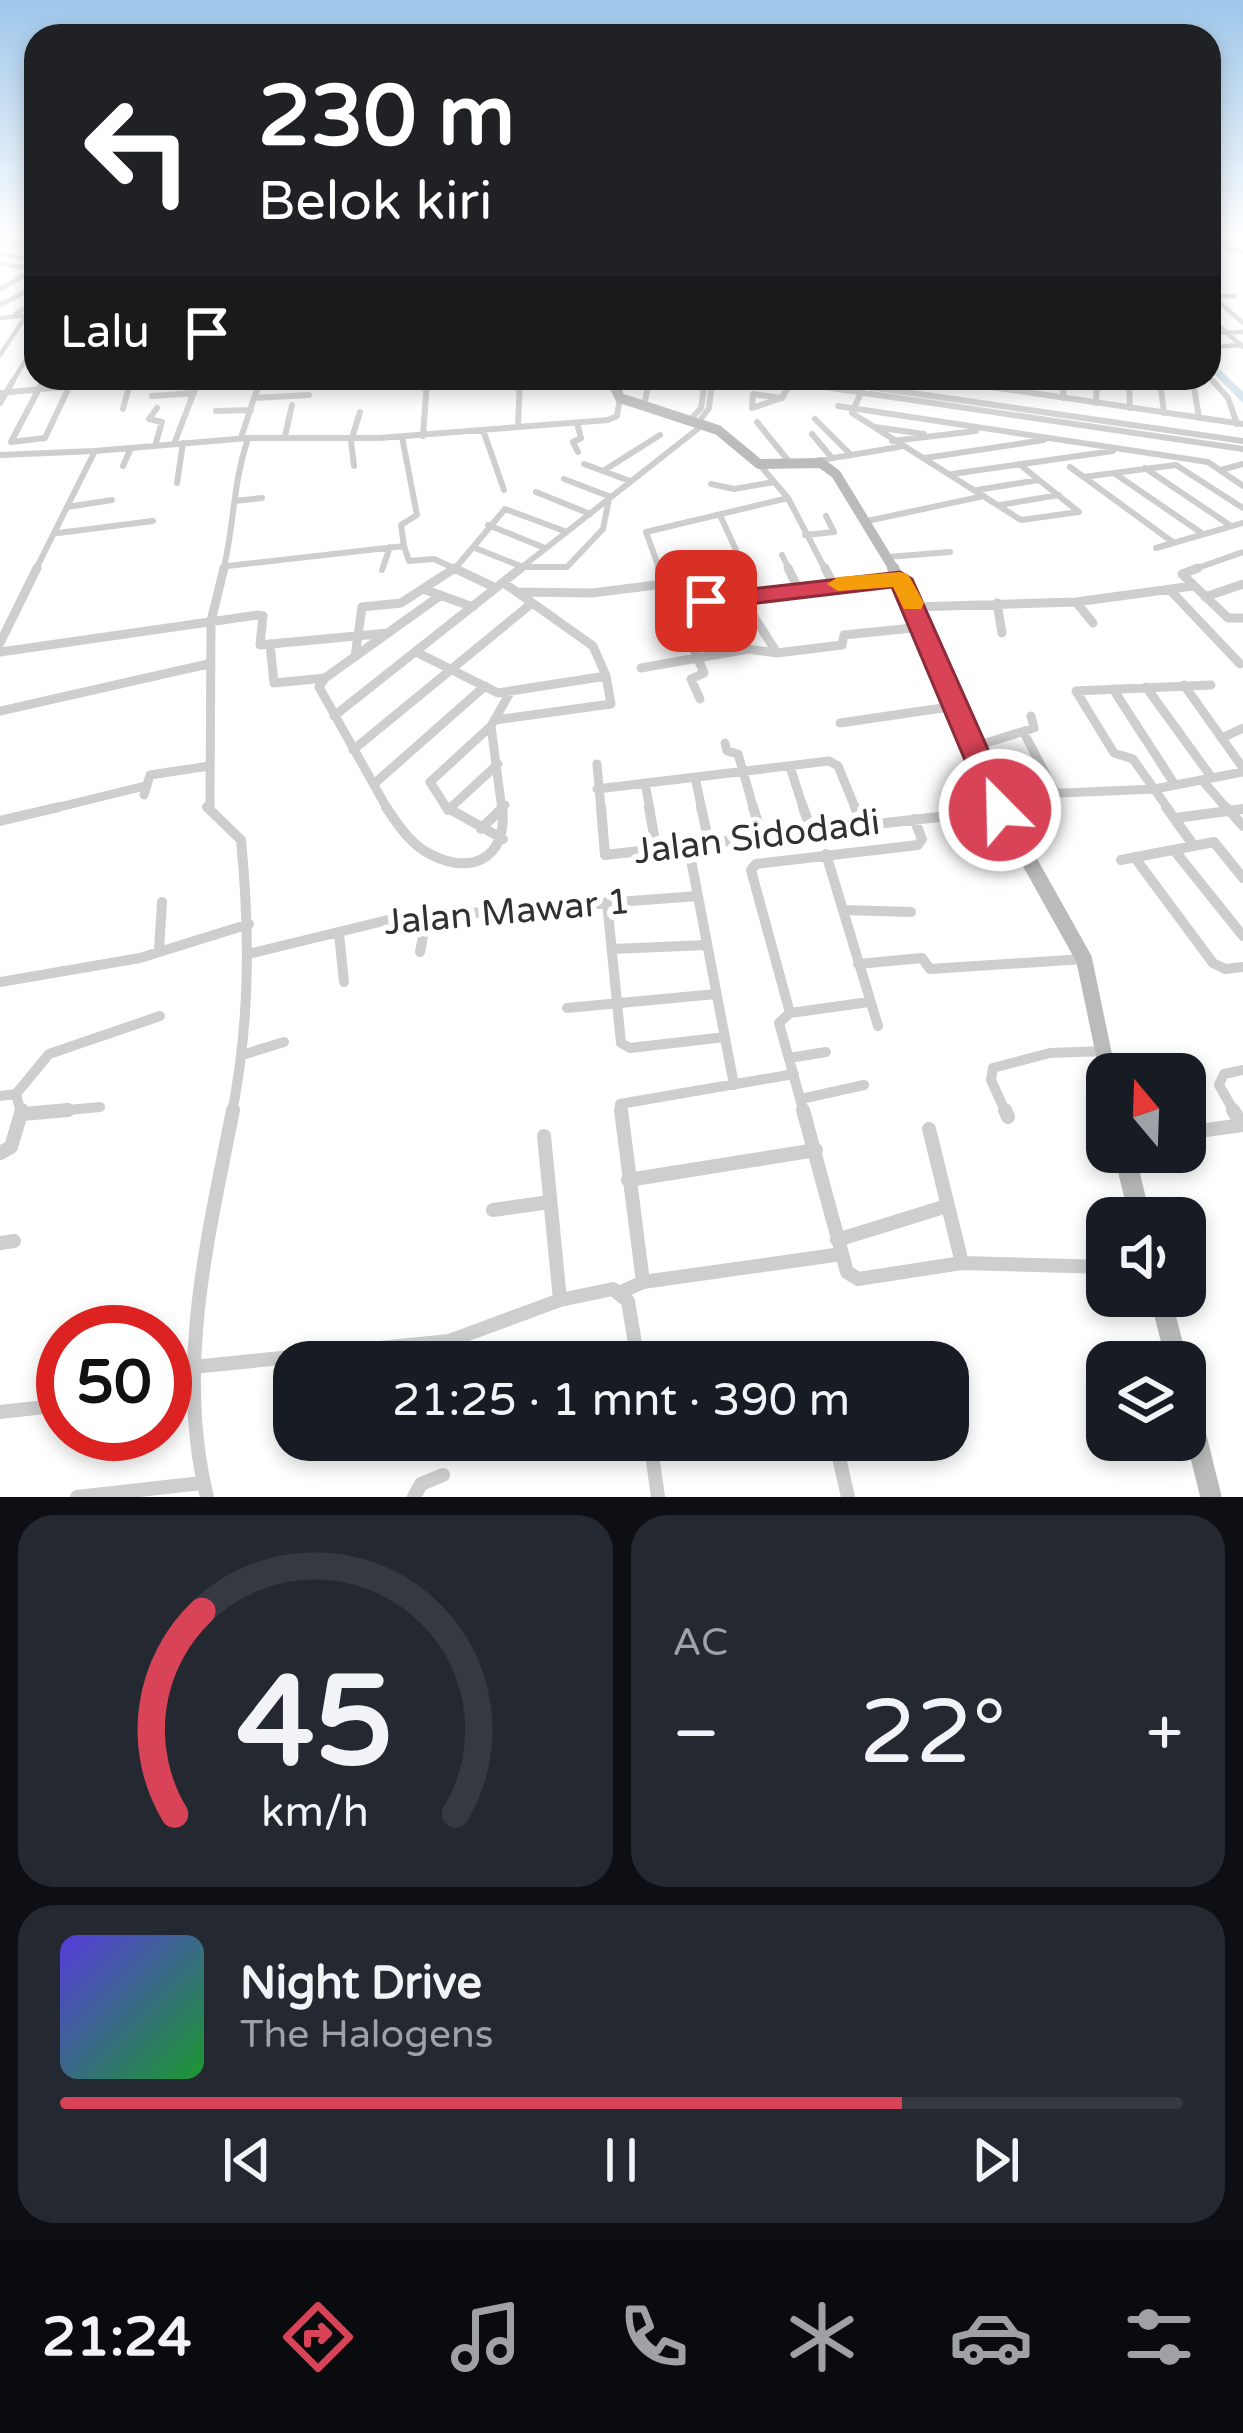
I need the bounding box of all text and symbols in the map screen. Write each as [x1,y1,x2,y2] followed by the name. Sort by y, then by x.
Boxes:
[258,67,515,168] text: 230 m
[60,72,216,228] icon: left
[258,169,492,234] text: Belok kiri
[174,300,240,366] icon: arrive
[60,306,150,360] text: Lalu
[655,550,757,652] pin
[673,568,739,634] icon: arrive
[937,747,1063,873] position arrow
[632,801,882,873] street label: Jalan Sidodadi
[382,880,632,944] street label: Jalan Mawar 1
[1086,1053,1206,1173] north arrow
[1086,1053,1206,1461] map controls
[1086,1197,1206,1317] button: sound
[36,1305,192,1461] speed limit sign: 50
[1086,1341,1206,1461] button: layers
[392,1374,850,1428] text: 21:25 · 1 mnt · 390 m
[673,1619,728,1666] text: AC
[237,1648,394,1799] text: 45
[859,1679,1006,1788] text: 22°
[673,1694,720,1774] text: −
[1146,1694,1183,1774] text: +
[261,1787,369,1838] text: km/h
[240,1957,482,2011] text: Night Drive
[240,2011,493,2058] text: The Halogens
[214,2127,280,2193] icon: previous
[588,2127,654,2193] icon: pause
[963,2127,1029,2193] icon: next
[276,2295,360,2379] icon: directions
[444,2295,528,2379] icon: music
[612,2295,696,2379] icon: phone
[780,2295,864,2379] icon: climate
[949,2295,1033,2379] icon: car
[1117,2295,1201,2379] icon: filters
[42,2305,192,2370] text: 21:24

